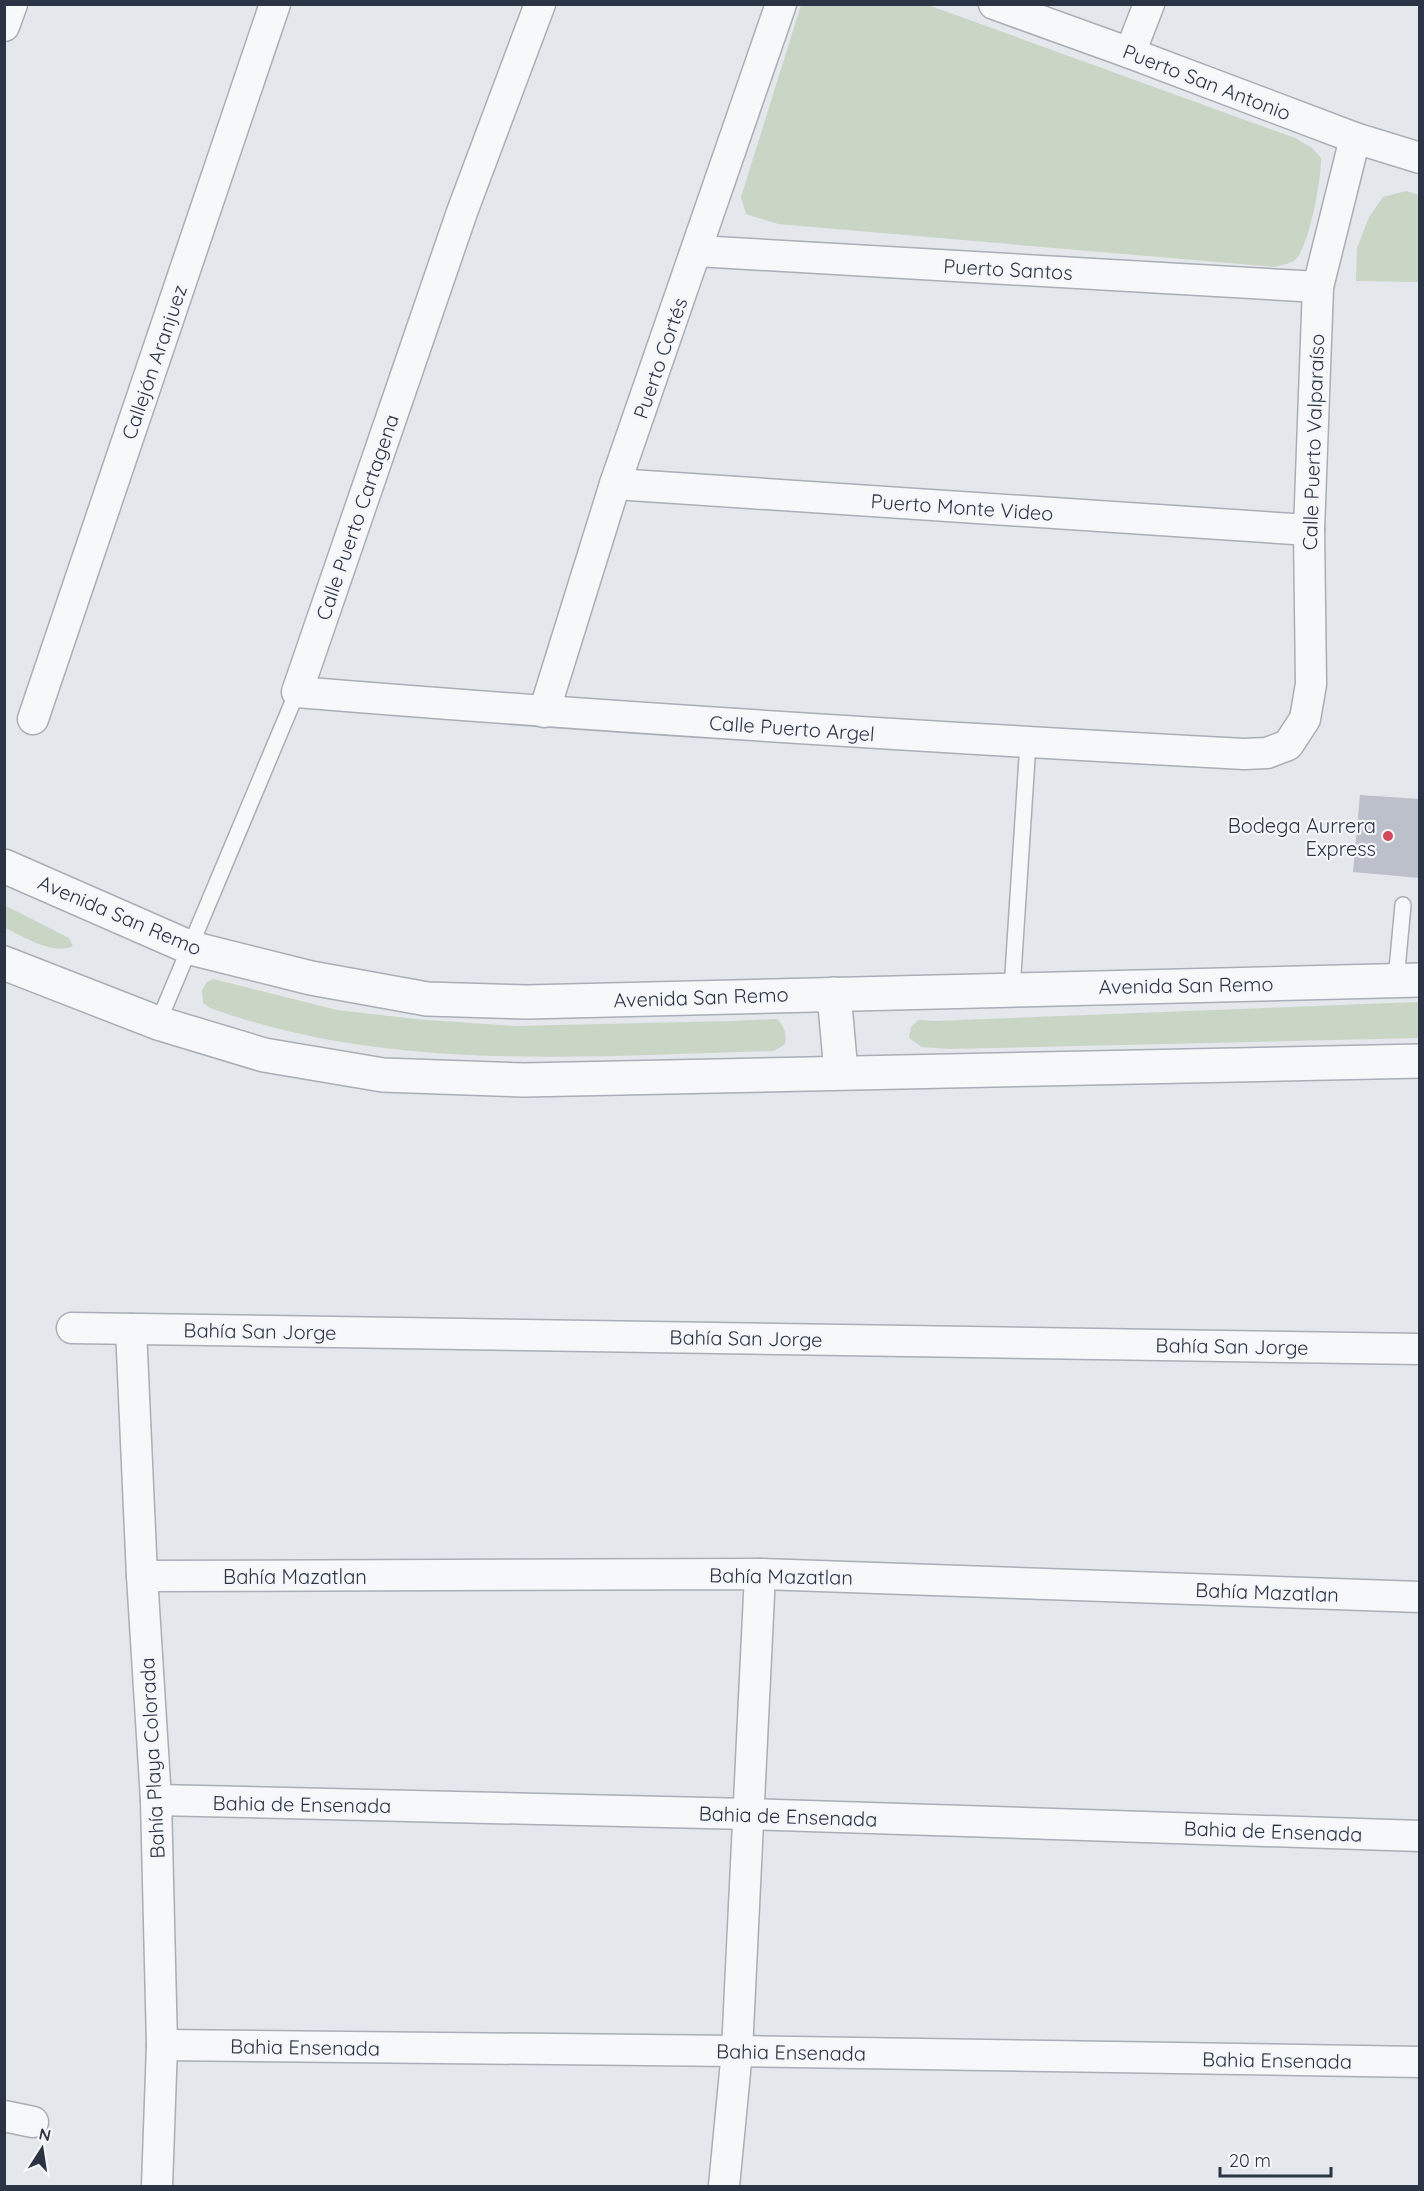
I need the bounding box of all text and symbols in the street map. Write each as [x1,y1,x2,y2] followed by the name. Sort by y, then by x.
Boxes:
[1119,38,1295,126] street label: Puerto San Antonio
[943,253,1073,285] street label: Puerto Santos
[116,281,192,443] street label: Callejón Aranjuez
[628,294,692,422] street label: Puerto Cortés
[1297,333,1329,551] street label: Calle Puerto Valparaíso
[310,411,404,623] street label: Calle Puerto Cartagena
[870,488,1054,526] street label: Puerto Monte Video
[708,710,876,746] street label: Calle Puerto Argel
[1228,813,1376,861] place label: Bodega Aurrera Express
[1381,829,1395,843] marker: Bodega Aurrera Express
[35,869,205,961] street label: Avenida San Remo
[1098,971,1274,999] street label: Avenida San Remo
[613,981,789,1013] street label: Avenida San Remo
[183,1317,337,1345] street label: Bahía San Jorge
[669,1324,823,1352] street label: Bahía San Jorge
[1155,1332,1309,1360] street label: Bahía San Jorge
[709,1562,853,1590] street label: Bahía Mazatlan
[223,1564,367,1589] street label: Bahía Mazatlan
[1195,1577,1339,1607] street label: Bahía Mazatlan
[134,1657,170,1859] street label: Bahía Playa Colorada
[212,1790,392,1818] street label: Bahia de Ensenada
[698,1800,878,1832] street label: Bahia de Ensenada
[1183,1815,1363,1847] street label: Bahia de Ensenada
[230,2033,380,2061] street label: Bahia Ensenada
[716,2038,866,2066] street label: Bahia Ensenada
[1202,2046,1352,2074] street label: Bahia Ensenada
[12,2119,72,2179] north arrow
[37,2123,53,2145] text: N
[1220,2140,1331,2178] scale bar
[1229,2149,1271,2172] text: 20 m

